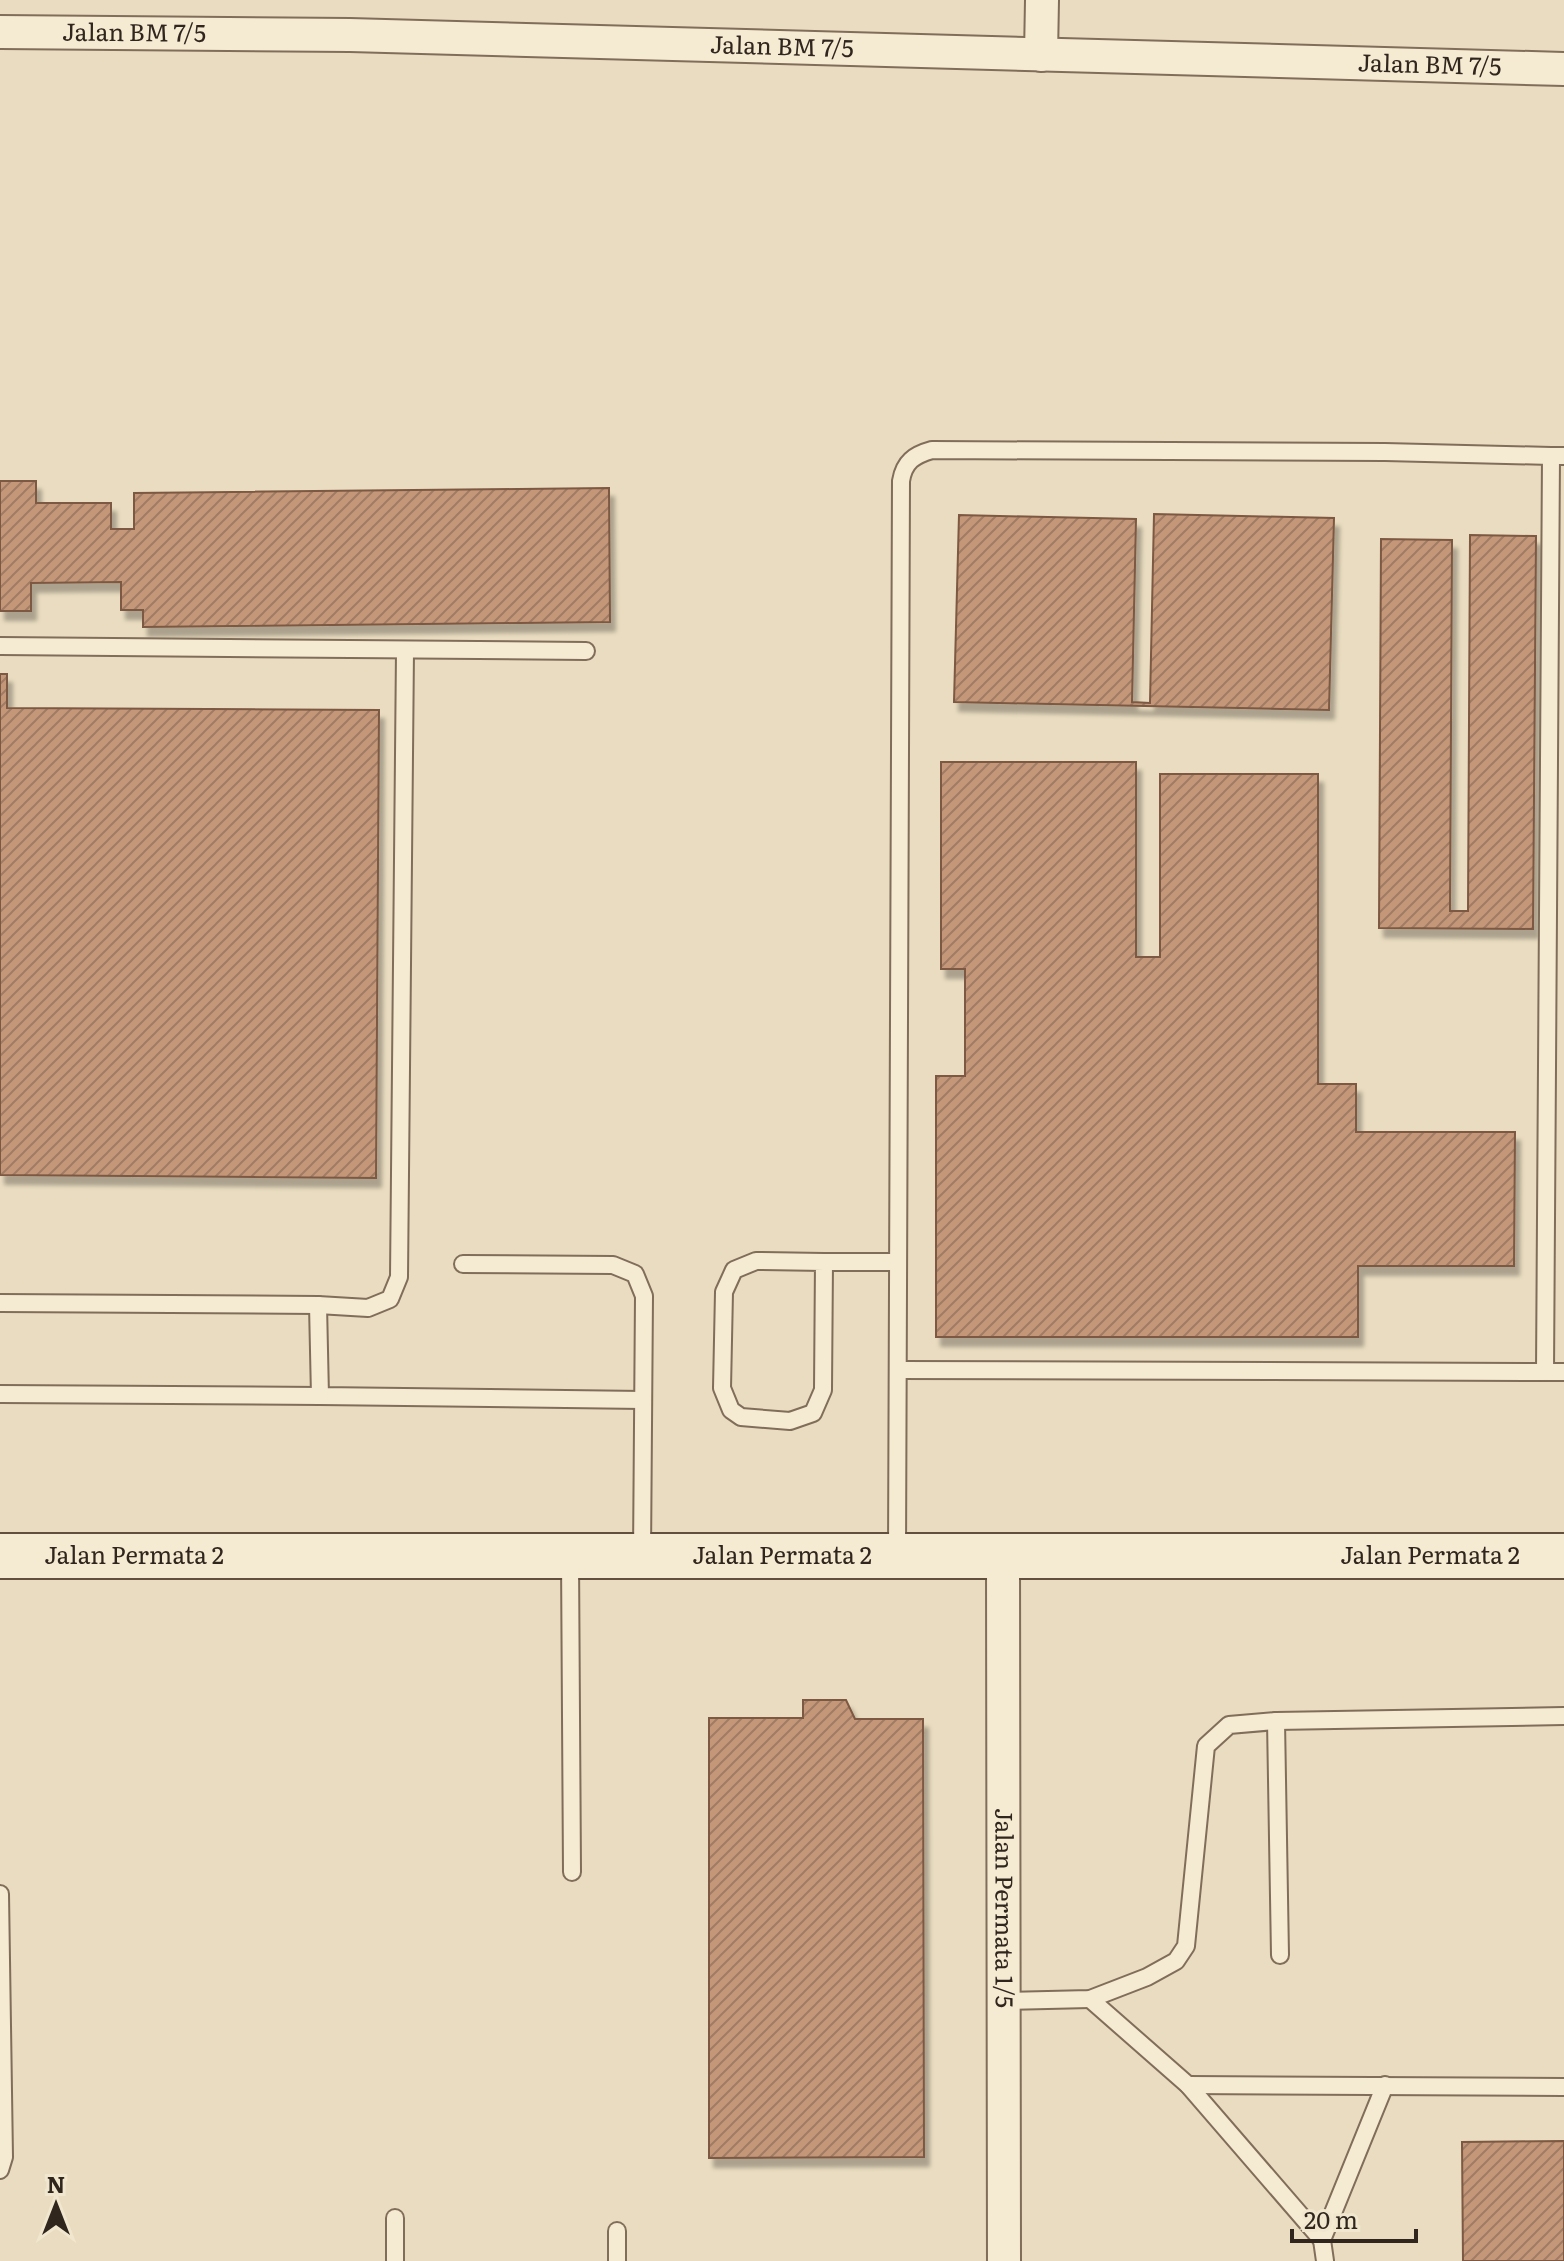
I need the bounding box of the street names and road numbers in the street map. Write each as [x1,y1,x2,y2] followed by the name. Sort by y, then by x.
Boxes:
[62,13,206,49] street label: Jalan BM 7/5
[710,25,854,64] street label: Jalan BM 7/5
[1357,43,1502,82] street label: Jalan BM 7/5
[44,1536,224,1571] street label: Jalan Permata 2
[692,1536,872,1571] street label: Jalan Permata 2
[1340,1536,1520,1571] street label: Jalan Permata 2
[988,1808,1024,2008] street label: Jalan Permata 1/5

